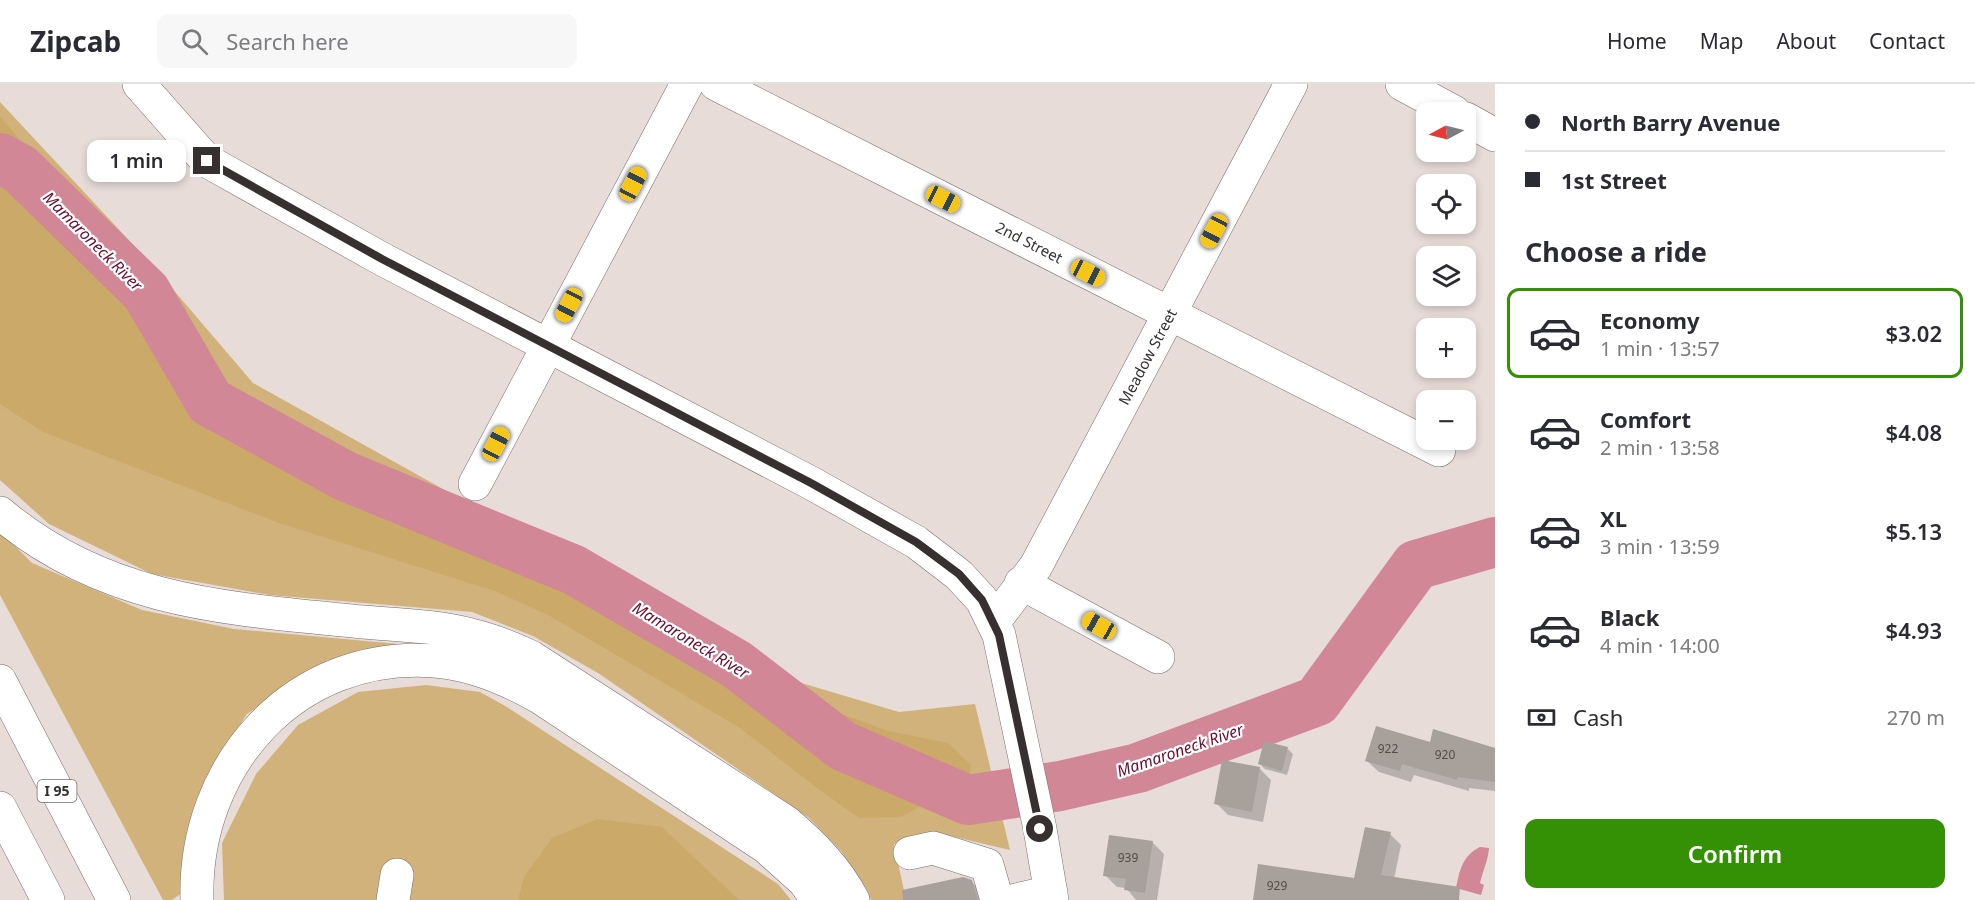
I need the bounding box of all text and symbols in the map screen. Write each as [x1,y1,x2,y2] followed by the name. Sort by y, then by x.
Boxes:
[157,14,577,68] search box
[30,22,121,60] text: Zipcab
[178,25,211,58] icon: search
[226,26,349,56] text: Search here
[1607,27,1667,55] text: Home
[1700,27,1743,55] text: Map
[1776,27,1836,55] text: About
[1869,27,1945,55] text: Contact
[1416,102,1476,162] north arrow
[1416,102,1476,450] map controls
[1561,107,1780,137] text: North Barry Avenue
[87,140,186,182] callout: 1 min
[109,147,164,174] text: 1 min
[193,147,220,174] route end
[617,164,649,204] car
[1561,165,1667,195] text: 1st Street
[1416,174,1476,234] button: locate
[923,183,963,215] car
[38,186,148,296] water label: Mamaroneck River
[1198,211,1230,251] car
[992,217,1067,268] street label: 2nd Street
[1525,233,1707,270] text: Choose a ride
[1416,246,1476,306] button: layers
[1068,257,1108,289] car
[553,285,585,325] car
[1113,305,1181,408] street label: Meadow Street
[1600,305,1699,335] text: Economy
[1528,306,1582,360] icon: car
[1416,318,1476,378] button: +
[1886,318,1942,348] text: $3.02
[1600,335,1720,362] text: 1 min · 13:57
[1416,390,1476,450] button: −
[1600,404,1691,434] text: Comfort
[1528,405,1582,459] icon: car
[1886,417,1942,447] text: $4.08
[480,424,512,464] car
[1600,434,1720,461] text: 2 min · 13:58
[1600,503,1627,533] text: XL
[1528,504,1582,558] icon: car
[1886,516,1942,546] text: $5.13
[1600,533,1720,560] text: 3 min · 13:59
[629,596,754,684] water label: Mamaroneck River
[1600,602,1659,632] text: Black
[1528,603,1582,657] icon: car
[1079,609,1119,643] car
[1886,615,1942,645] text: $4.93
[1600,632,1720,659] text: 4 min · 14:00
[1525,701,1558,734] icon: cash
[1573,702,1623,732] text: Cash
[1887,704,1945,731] text: 270 m
[1114,718,1247,782] water label: Mamaroneck River
[1378,740,1398,757] house number: 922
[1435,746,1455,763] house number: 920
[38,780,76,802] road number: I 95
[1026,815,1053,842] route start
[1525,819,1945,888] button: Confirm
[1118,849,1138,866] house number: 939
[1267,877,1287,894] house number: 929

